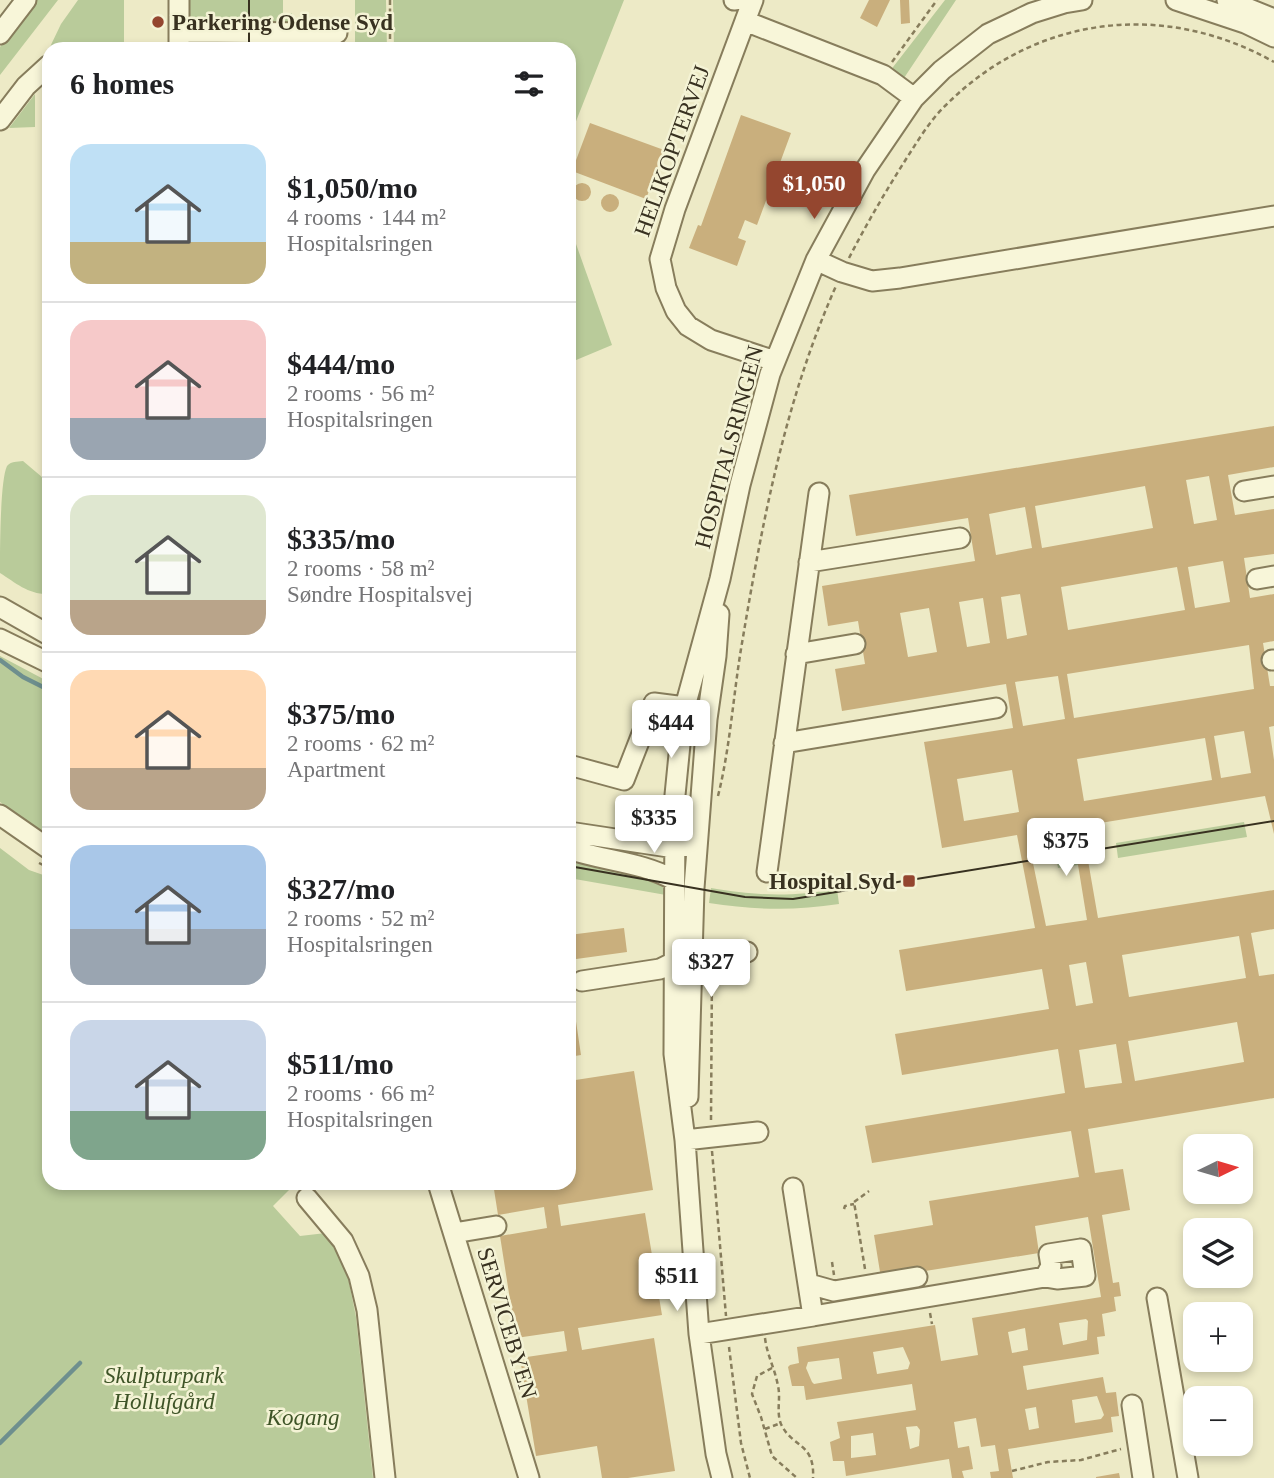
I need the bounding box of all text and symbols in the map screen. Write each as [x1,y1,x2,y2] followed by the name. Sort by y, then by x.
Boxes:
[172,10,393,35] place label: Parkering Odense Syd
[150,14,166,30] marker: Parkering Odense Syd
[630,62,714,240] street label: HELIKOPTERVEJ
[510,65,548,103] icon: filters
[70,67,174,100] text: 6 homes
[757,162,871,221] pin: $1,050
[287,171,418,204] text: $1,050/mo
[782,171,846,196] text: $1,050
[126,172,210,256] icon: home
[287,205,446,230] text: 4 rooms · 144 m²
[287,231,433,256] text: Hospitalsringen
[690,342,768,551] street label: HOSPITALSRINGEN
[287,347,395,380] text: $444/mo
[126,348,210,432] icon: home
[287,381,434,406] text: 2 rooms · 56 m²
[287,407,433,432] text: Hospitalsringen
[287,522,395,555] text: $335/mo
[126,523,210,607] icon: home
[287,556,434,581] text: 2 rooms · 58 m²
[287,582,473,607] text: Søndre Hospitalsvej
[287,697,395,730] text: $375/mo
[126,698,210,782] icon: home
[630,700,712,760] pin: $444
[648,710,694,735] text: $444
[287,731,434,756] text: 2 rooms · 62 m²
[287,757,385,782] text: Apartment
[613,796,695,855] pin: $335
[631,805,677,830] text: $335
[1025,818,1107,878] pin: $375
[1043,828,1089,853] text: $375
[769,869,895,894] place label: Hospital Syd
[287,872,395,905] text: $327/mo
[126,873,210,957] icon: home
[901,873,917,889] marker: Hospital Syd
[287,906,434,931] text: 2 rooms · 52 m²
[287,932,433,957] text: Hospitalsringen
[670,940,752,999] pin: $327
[688,949,734,974] text: $327
[287,1047,394,1080] text: $511/mo
[126,1048,210,1132] icon: home
[287,1081,434,1106] text: 2 rooms · 66 m²
[287,1107,433,1132] text: Hospitalsringen
[1183,1134,1253,1204] north arrow
[1183,1134,1253,1456] map controls
[1183,1218,1253,1288] button: layers
[472,1244,542,1402] street label: SERVICEBYEN
[636,1254,718,1313] pin: $511
[655,1263,699,1288] text: $511
[1183,1302,1253,1372] button: +
[104,1363,225,1414] park label: Skulpturpark Hollufgård
[1183,1386,1253,1456] button: −
[266,1405,339,1430] park label: Kogang

